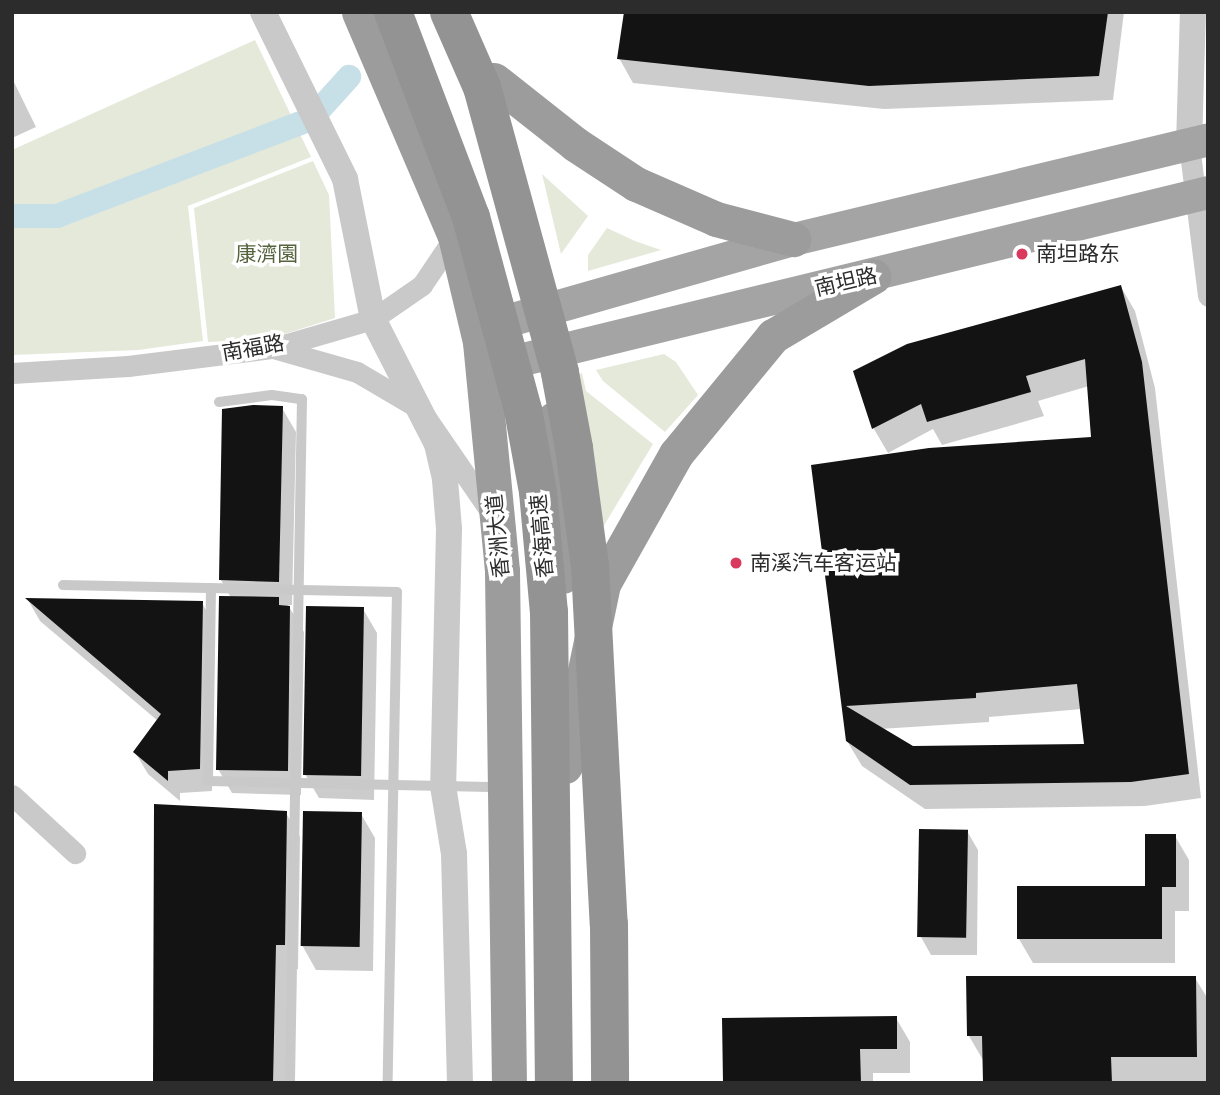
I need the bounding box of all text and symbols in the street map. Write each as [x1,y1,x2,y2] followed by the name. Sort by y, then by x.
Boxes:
[236,241,298,267] park label: 康濟園
[1036,241,1120,267] place label: 南坦路东
[1014,246,1030,262] marker: 南坦路东
[812,263,880,301] street label: 南坦路
[220,330,286,366] street label: 南福路
[482,493,514,579] street label: 香洲大道
[526,493,558,579] street label: 香海高速
[750,550,897,576] place label: 南溪汽车客运站
[728,555,744,571] marker: 南溪汽车客运站

